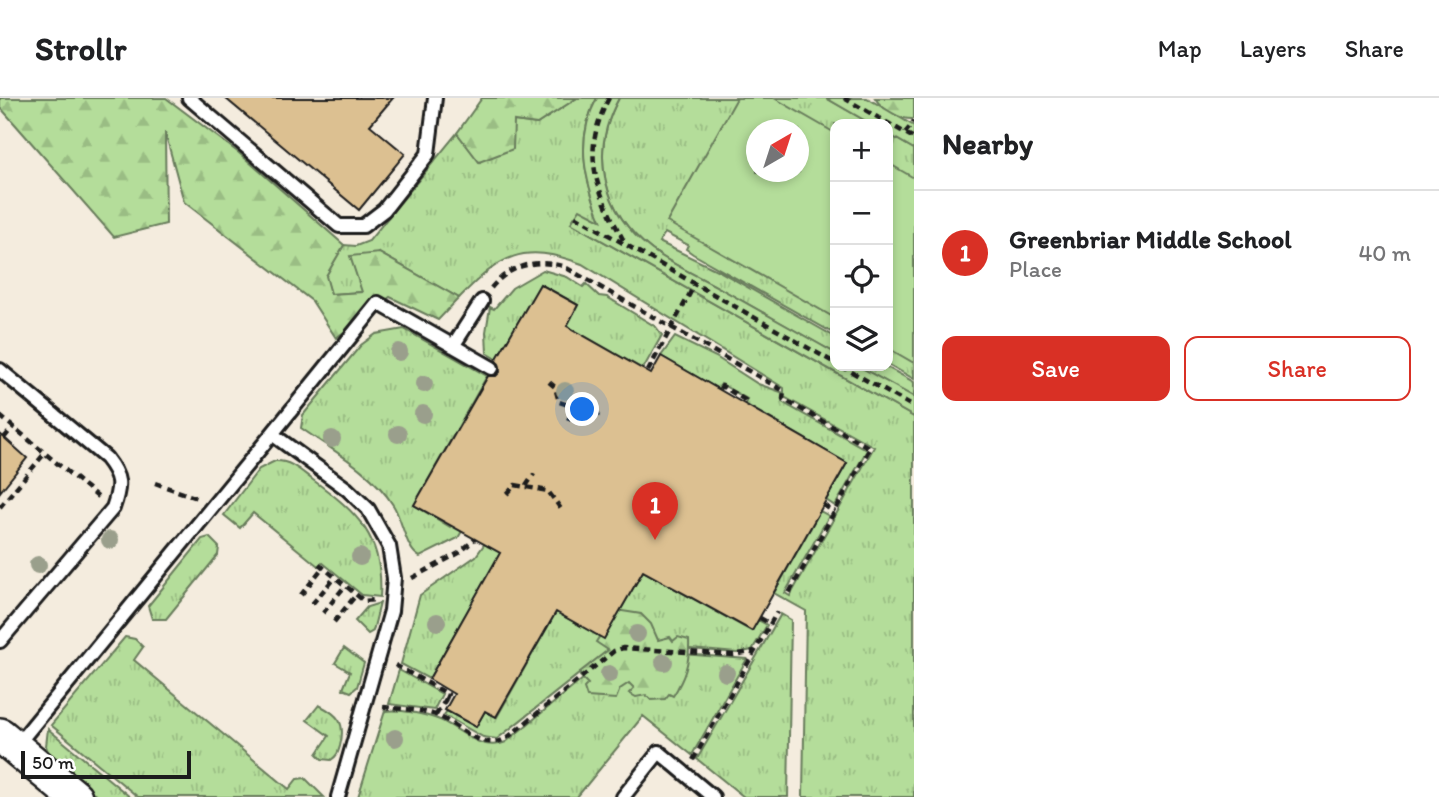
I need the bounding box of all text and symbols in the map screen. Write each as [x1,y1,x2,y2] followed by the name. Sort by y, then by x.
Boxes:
[35,29,126,68] text: Strollr
[1158,34,1202,63] text: Map
[1240,34,1307,63] text: Layers
[1345,34,1404,63] text: Share
[746,119,809,182] north arrow
[830,119,893,371] map controls
[830,119,893,182] button: +
[942,125,1033,162] text: Nearby
[830,182,893,245] button: −
[1009,223,1292,255] text: Greenbriar Middle School
[960,239,970,267] text: 1
[1358,239,1411,267] text: 40 m
[830,245,893,308] button: locate
[1009,255,1062,283] text: Place
[830,308,893,371] button: layers
[942,336,1170,401] button: Save
[1184,336,1411,401] button: Share
[565,392,599,426] your location
[632,482,678,540] pin: 1
[21,748,191,780] scale bar
[32,751,74,774] text: 50 m

